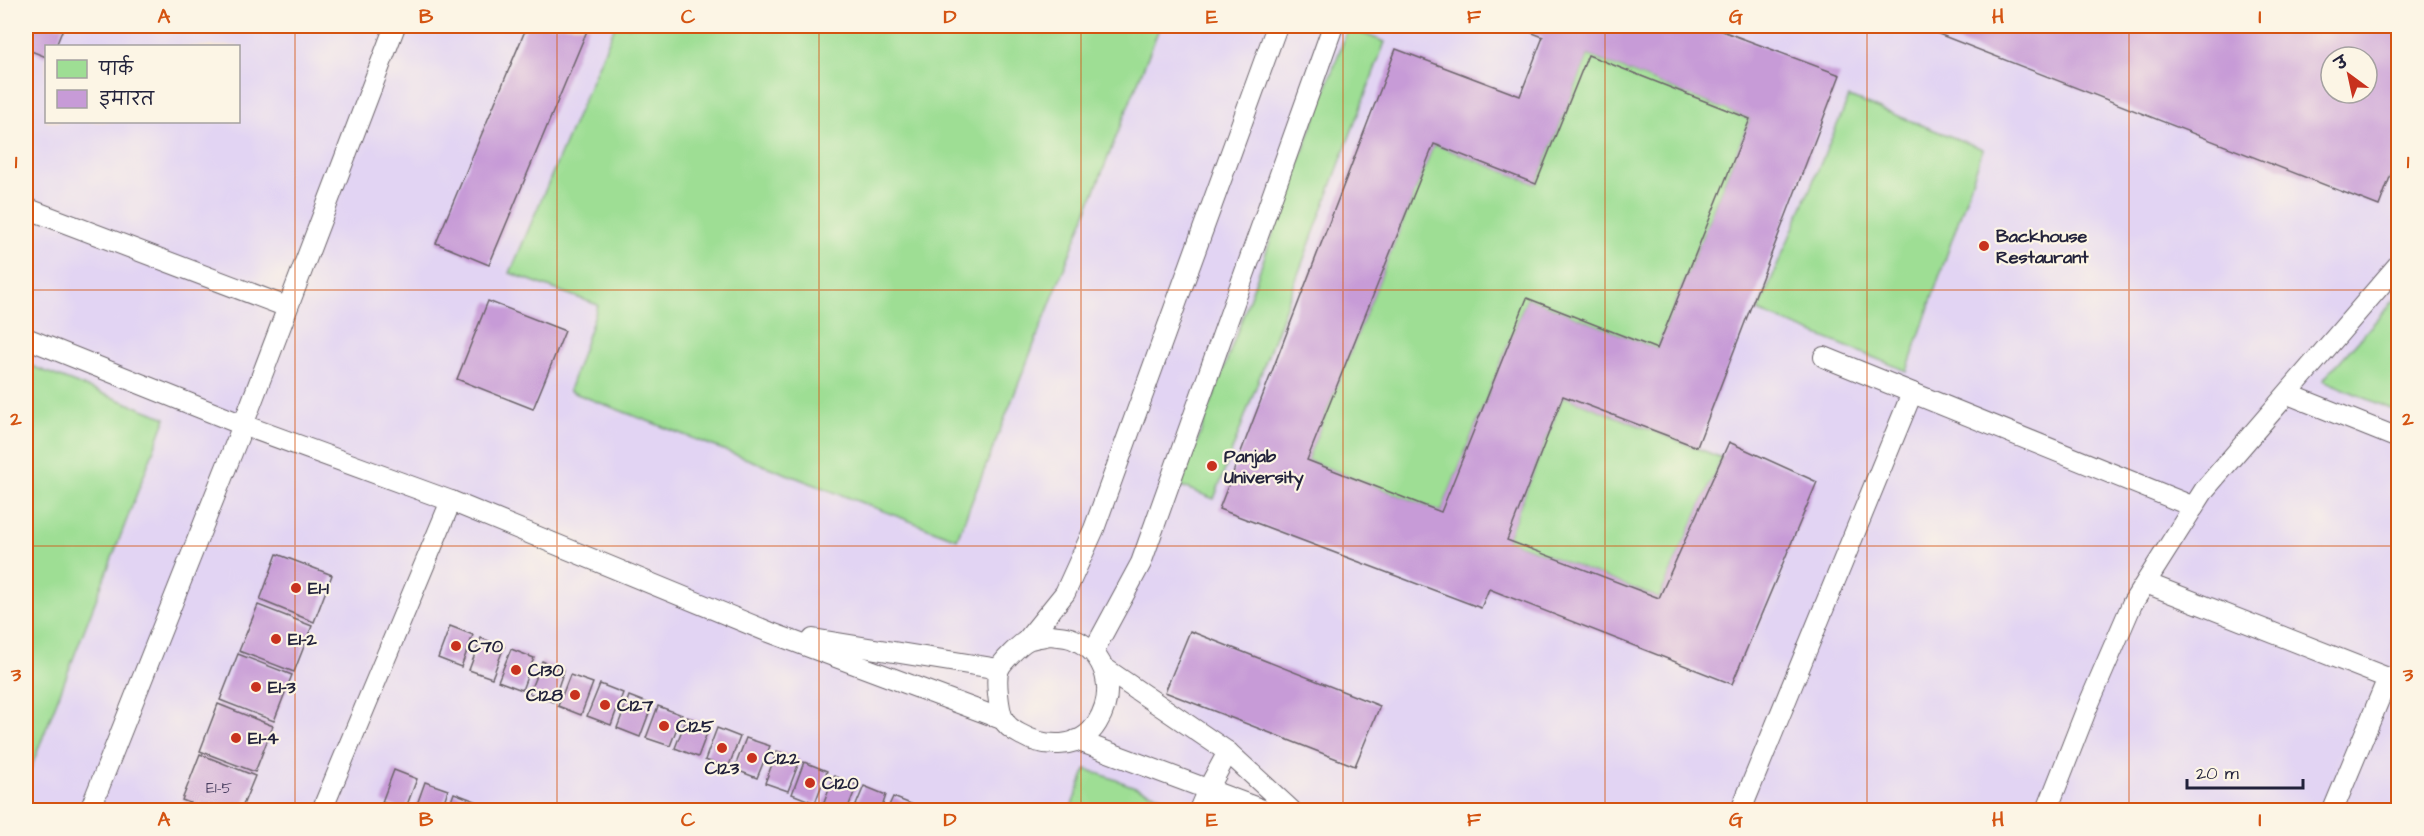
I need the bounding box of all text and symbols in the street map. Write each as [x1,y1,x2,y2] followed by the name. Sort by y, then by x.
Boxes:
[158,3,171,31] text: A
[419,3,434,31] text: B
[681,3,696,31] text: C
[944,3,957,31] text: D
[1206,3,1218,31] text: E
[1467,3,1482,31] text: F
[1729,3,1743,31] text: G
[1992,3,2004,31] text: H
[2258,3,2262,31] text: I
[45,45,240,123] legend
[2319,45,2379,105] north arrow
[2329,50,2353,76] text: उ
[98,55,134,82] text: पार्क
[99,87,155,112] text: इमारत
[15,148,18,176] text: 1
[2407,148,2410,176] text: 1
[1996,224,2089,270] place label: Backhouse Restaurant
[1977,239,1991,253] marker: Backhouse Restaurant
[9,405,22,433] text: 2
[2401,405,2414,433] text: 2
[1224,444,1304,491] place label: Panjab University
[1205,459,1219,473] marker: Panjab University
[308,576,330,601] place label: E1-1
[289,581,303,595] marker: E1-1
[288,627,318,652] place label: E1-2
[269,632,283,646] marker: E1-2
[468,634,504,659] place label: C70
[449,639,463,653] marker: C70
[528,658,564,683] place label: C130
[10,661,22,689] text: 3
[2402,661,2414,689] text: 3
[509,663,523,677] marker: C130
[268,675,297,700] place label: E1-3
[249,680,263,694] marker: E1-3
[526,683,563,708] place label: C128
[568,688,582,702] marker: C128
[617,693,654,718] place label: C127
[598,698,612,712] marker: C127
[676,714,714,739] place label: C125
[657,719,671,733] marker: C125
[248,726,280,751] place label: E1-4
[229,731,243,745] marker: E1-4
[715,741,729,755] marker: C123
[764,746,800,771] place label: C122
[745,751,759,765] marker: C122
[2187,752,2302,790] scale bar
[705,756,740,781] place label: C123
[2196,761,2239,786] text: 20 m
[822,771,859,796] place label: C120
[803,776,817,790] marker: C120
[206,778,232,799] house number: E1-5
[158,806,171,834] text: A
[419,806,434,834] text: B
[681,806,696,834] text: C
[944,806,957,834] text: D
[1206,806,1218,834] text: E
[1467,806,1482,834] text: F
[1729,806,1743,834] text: G
[1992,806,2004,834] text: H
[2258,806,2262,834] text: I

